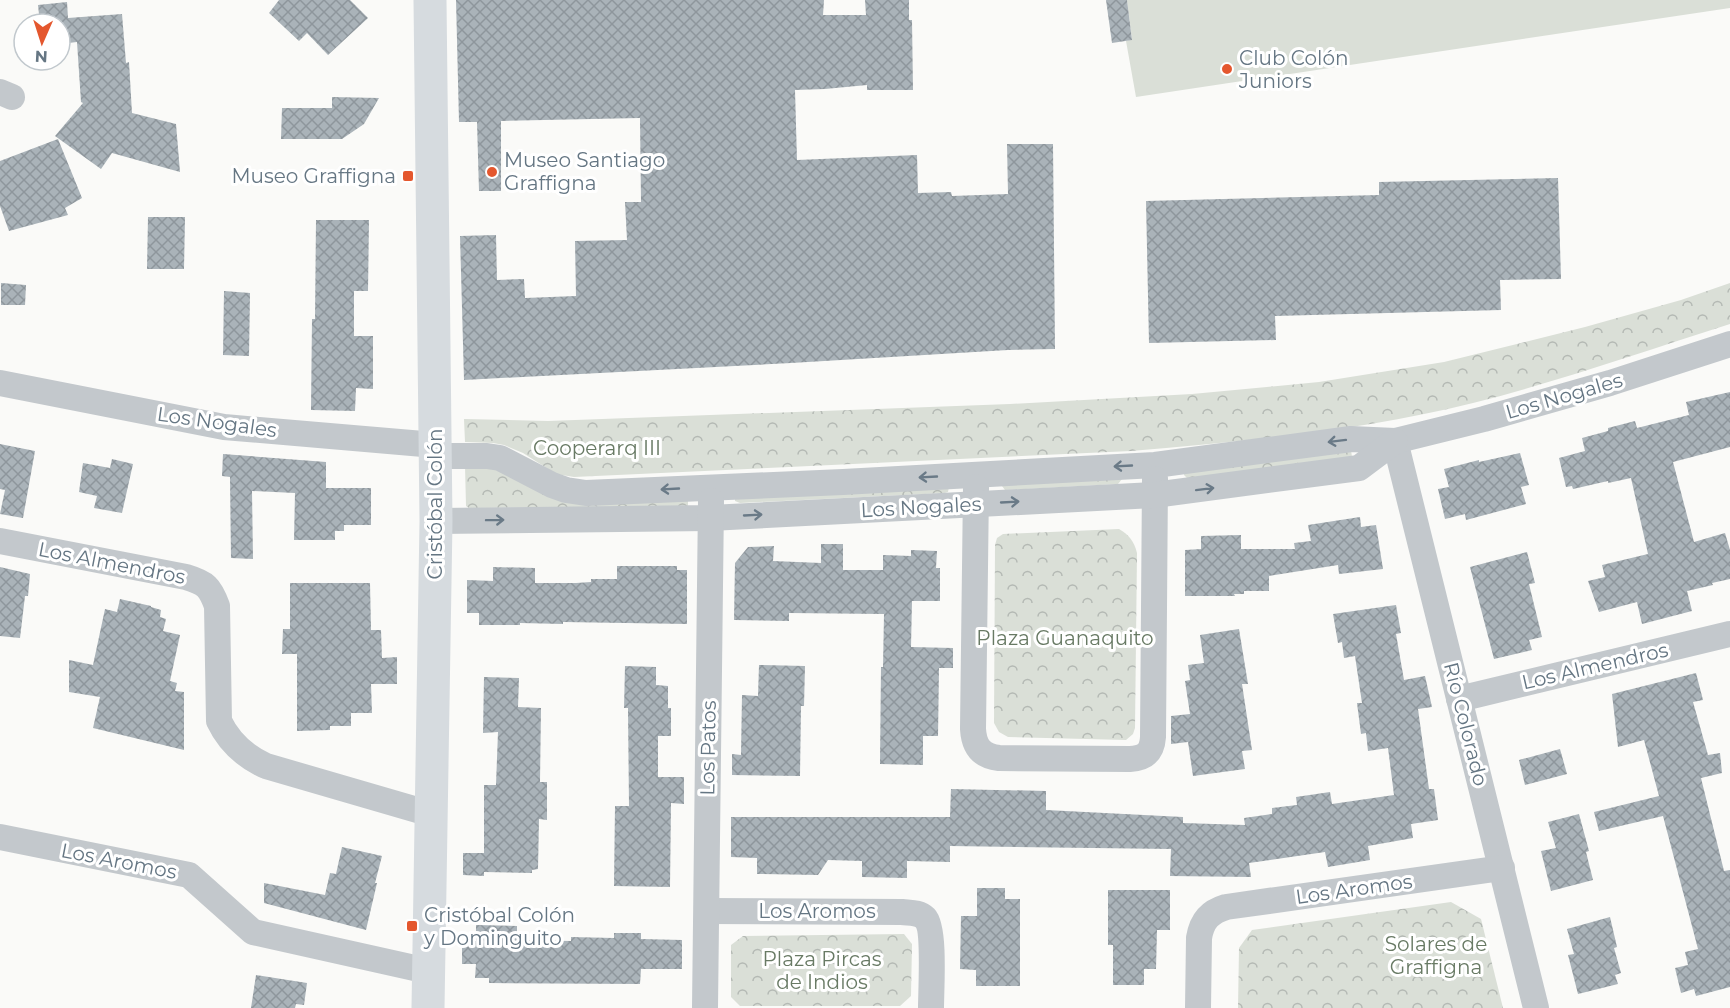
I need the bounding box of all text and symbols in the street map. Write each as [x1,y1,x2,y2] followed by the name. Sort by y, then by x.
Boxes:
[12,12,72,72] north arrow
[1238,46,1349,93] place label: Club Colón Juniors
[34,47,48,66] text: N
[1220,62,1234,76] marker: Club Colón Juniors
[504,148,665,195] place label: Museo Santiago Graffigna
[231,164,396,188] place label: Museo Graffigna
[485,165,499,179] marker: Museo Santiago Graffigna
[401,169,415,183] marker: Museo Graffigna
[1503,368,1626,424] street label: Los Nogales
[156,402,279,442] street label: Los Nogales
[423,428,447,580] street label: Cristóbal Colón
[533,436,661,460] park label: Cooperarq III
[1328,436,1347,447] one-way arrow
[1113,461,1133,472] one-way arrow
[918,472,938,483] one-way arrow
[1194,483,1214,494] one-way arrow
[661,484,681,495] one-way arrow
[860,492,982,522] street label: Los Nogales
[1000,497,1020,508] one-way arrow
[742,510,762,521] one-way arrow
[484,514,504,526] one-way arrow
[36,537,188,589] street label: Los Almendros
[976,626,1154,650] park label: Plaza Guanaquito
[1520,637,1671,694] street label: Los Almendros
[1439,660,1493,788] street label: Río Colorado
[695,700,721,796] street label: Los Patos
[59,838,179,884] street label: Los Aromos
[1294,869,1414,909] street label: Los Aromos
[758,899,876,923] street label: Los Aromos
[423,903,575,950] place label: Cristóbal Colón y Dominguito
[405,919,419,933] marker: Cristóbal Colón y Dominguito
[1385,932,1487,979] park label: Solares de Graffigna
[762,947,882,994] park label: Plaza Pircas de Indios

